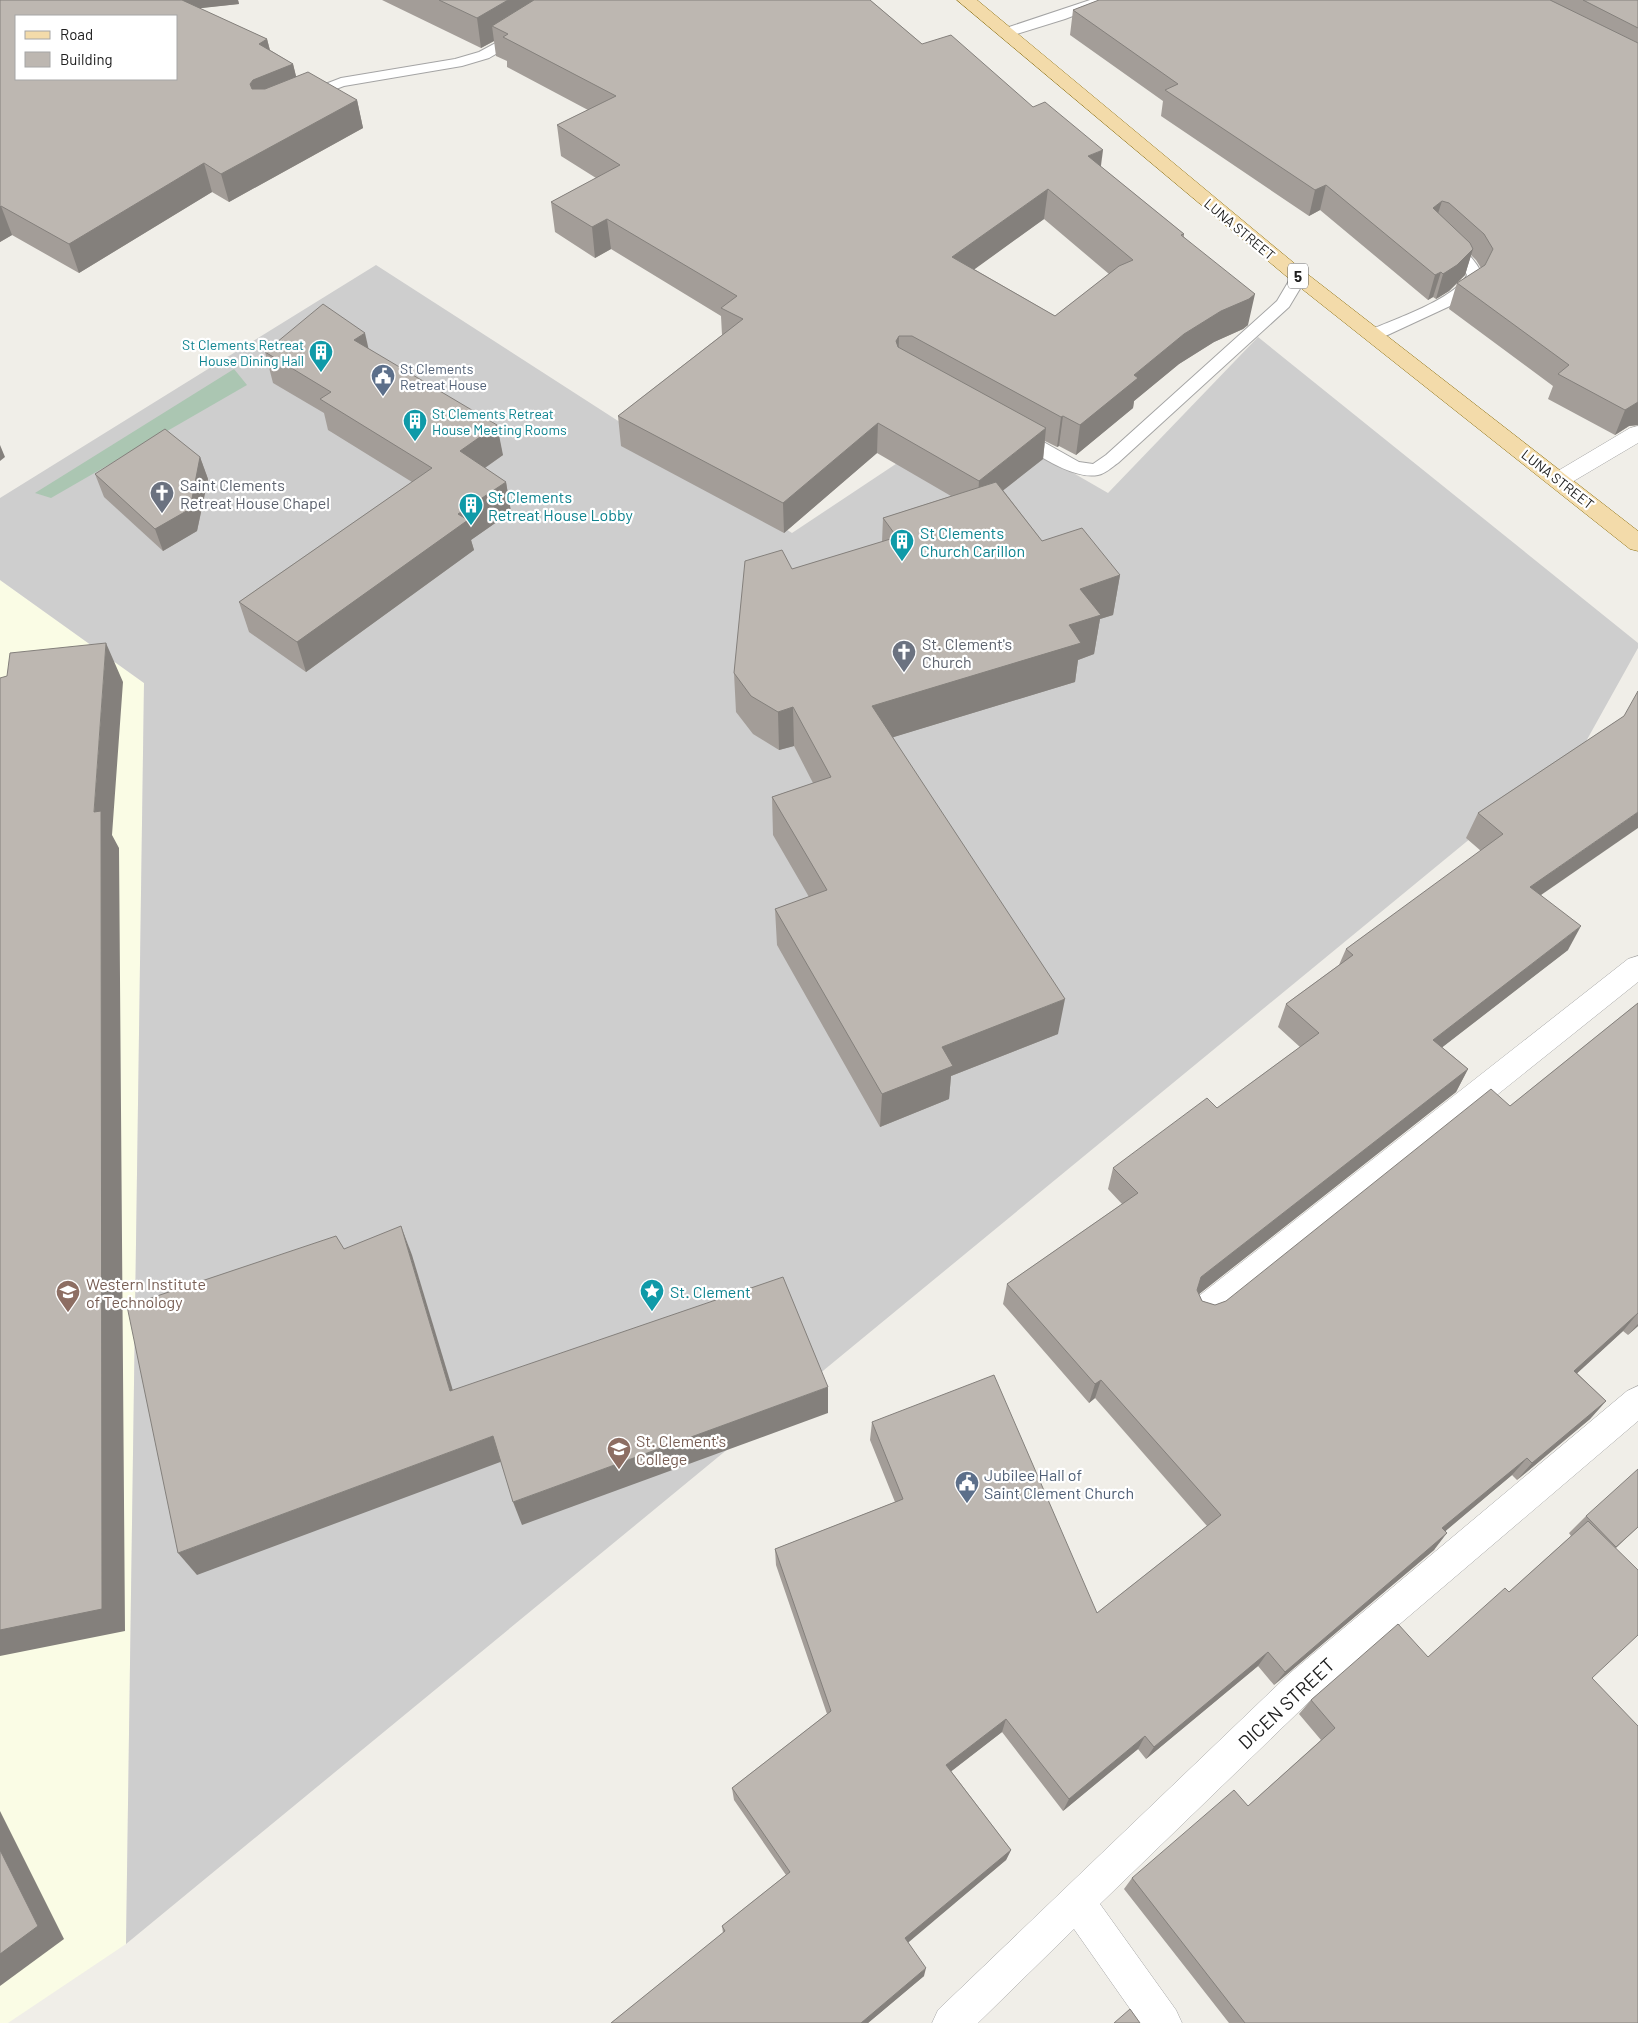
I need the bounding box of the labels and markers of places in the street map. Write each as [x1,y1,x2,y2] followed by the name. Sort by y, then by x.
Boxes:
[182,336,304,369] place label: St Clements Retreat House Dining Hall
[308,339,334,373] building icon: St Clements Retreat House Dining Hall
[400,360,487,393] place label: St Clements Retreat House
[370,363,396,397] public building icon: St Clements Retreat House
[432,405,567,438] place label: St Clements Retreat House Meeting Rooms
[402,408,428,442] building icon: St Clements Retreat House Meeting Rooms
[180,475,330,512] place label: Saint Clements Retreat House Chapel
[149,480,175,514] church icon: Saint Clements Retreat House Chapel
[488,487,634,524] place label: St Clements Retreat House Lobby
[458,492,484,526] building icon: St Clements Retreat House Lobby
[920,523,1025,560] place label: St Clements Church Carillon
[889,528,915,562] building icon: St Clements Church Carillon
[922,634,1012,671] place label: St. Clement's Church
[891,639,917,673] church icon: St. Clement's Church
[86,1274,206,1311] place label: Western Institute of Technology
[639,1278,665,1312] place icon: St. Clement
[55,1279,81,1313] school or university icon: Western Institute of Technology
[670,1282,751,1301] place label: St. Clement
[636,1431,726,1468] place label: St. Clement's College
[606,1436,632,1470] school or university icon: St. Clement's College
[984,1465,1134,1502] place label: Jubilee Hall of Saint Clement Church
[954,1470,980,1504] public building icon: Jubilee Hall of Saint Clement Church

